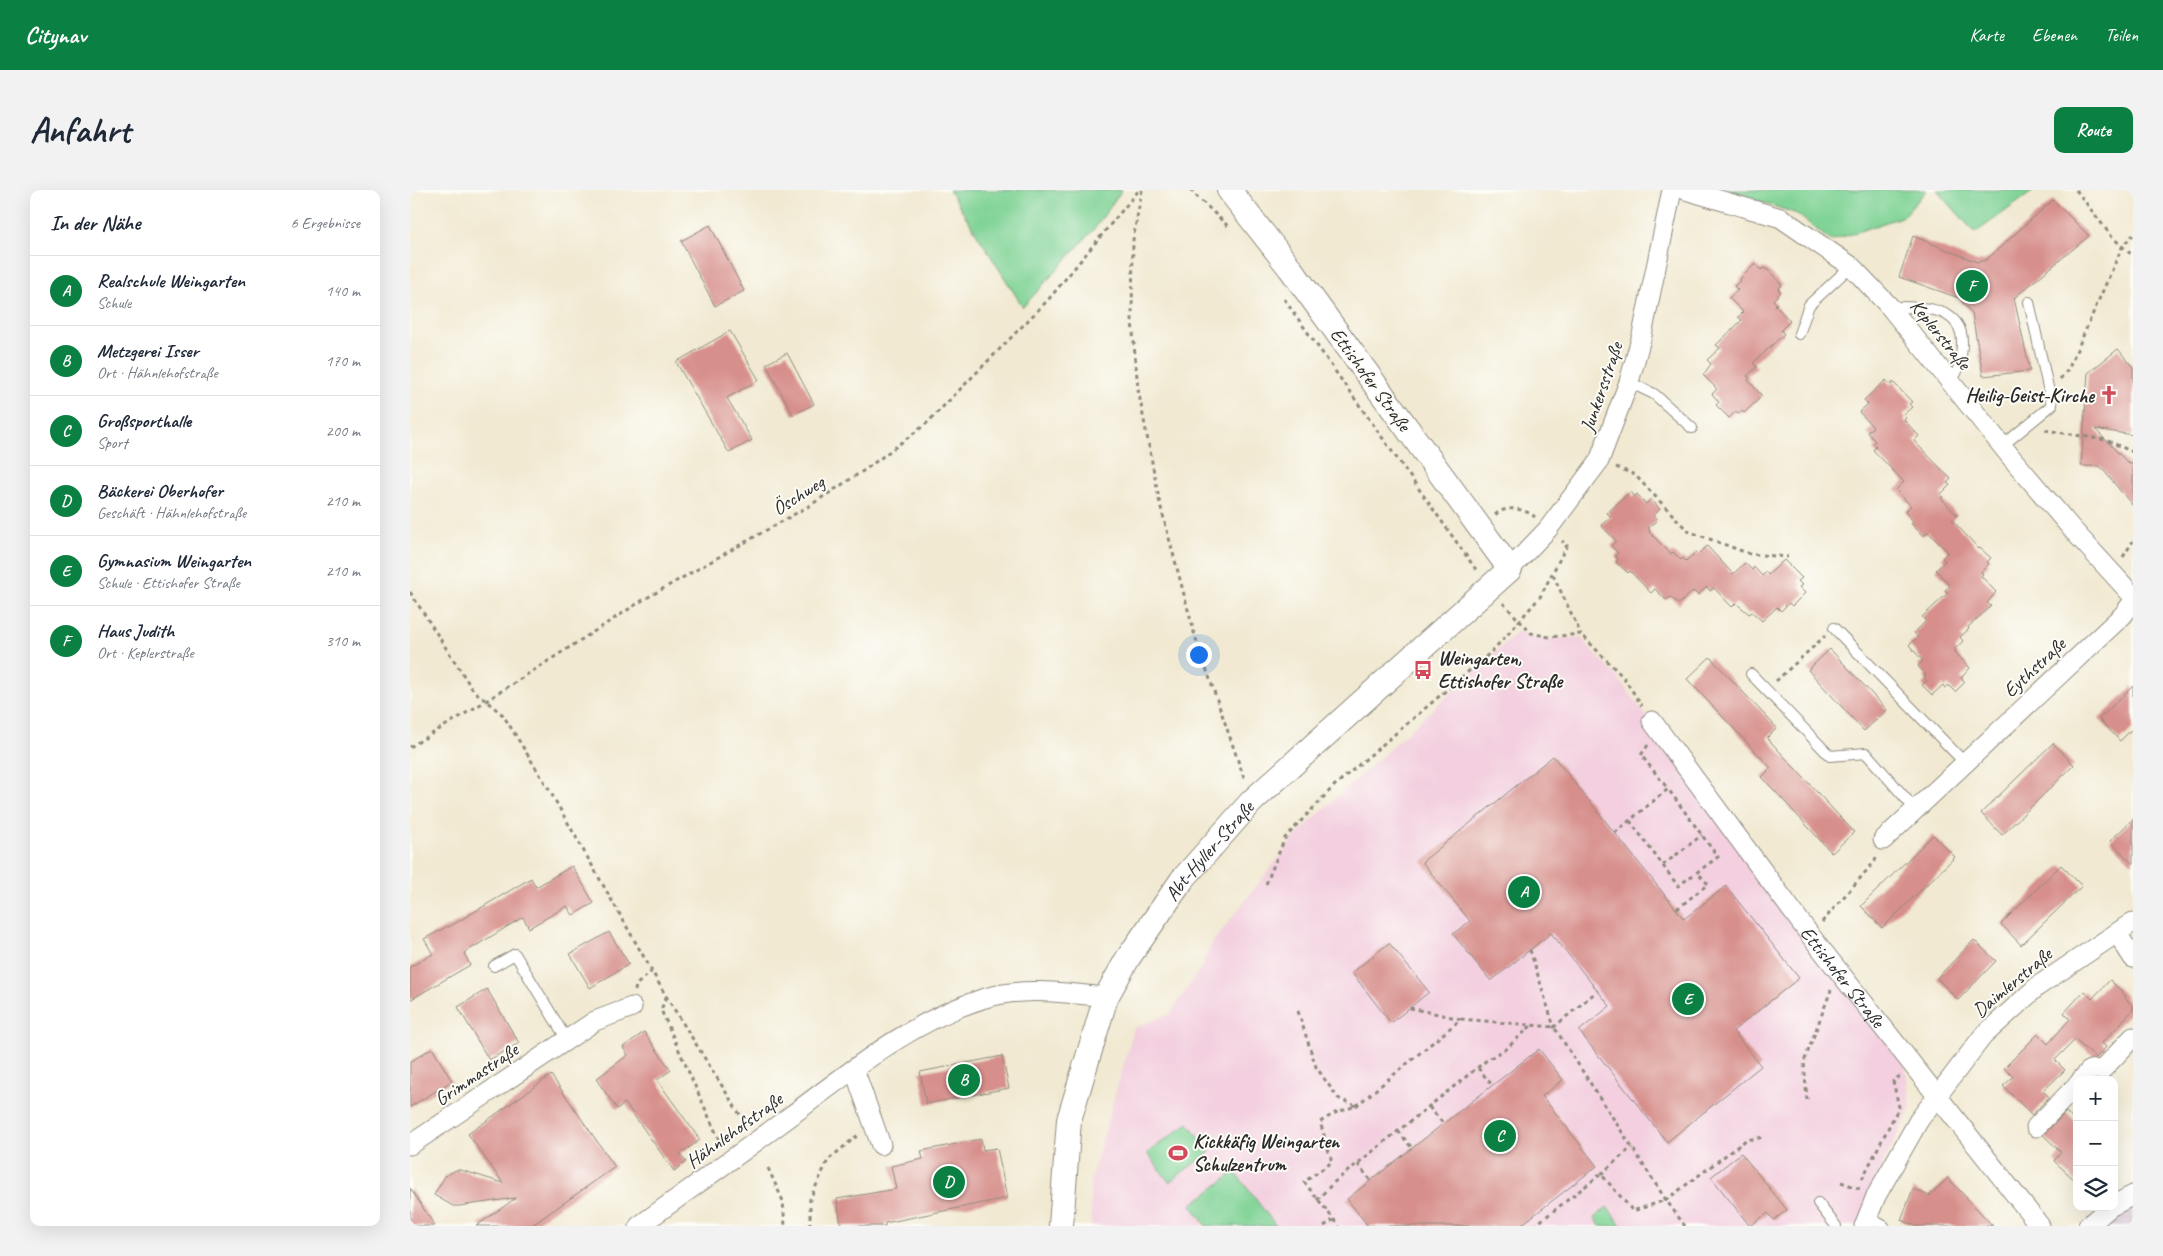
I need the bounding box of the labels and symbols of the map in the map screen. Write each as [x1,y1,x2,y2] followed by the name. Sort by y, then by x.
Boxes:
[1956,267,1988,305] pin: F
[1905,294,1978,376] street label: Keplerstraße
[1325,323,1418,437] street label: Ettishofer Straße
[1574,338,1629,436] street label: Junkersstraße
[1965,383,2095,408] place label: Heilig-Geist-Kirche
[2098,384,2120,406] church icon: Heilig-Geist-Kirche
[768,469,831,521] street label: Öschweg
[1998,631,2072,703] street label: Eythstraße
[1186,642,1212,668] your location
[1438,646,1564,694] place label: Weingarten, Ettishofer Straße
[1412,659,1434,681] bus stop icon: Weingarten, Ettishofer Straße
[1159,795,1260,906] street label: Abt-Hyller-Straße
[1508,873,1540,911] pin: A
[1795,921,1891,1034] street label: Ettishofer Straße
[1967,941,2058,1023] street label: Daimlerstraße
[1672,980,1704,1018] pin: E
[430,1037,524,1111] street label: Grimmastraße
[948,1061,980,1099] pin: B
[681,1086,789,1174] street label: Hähnlehofstraße
[1484,1117,1516,1155] pin: C
[1193,1129,1341,1177] place label: Kickkäfig Weingarten Schulzentrum
[1167,1142,1189,1164] sports icon: Kickkäfig Weingarten Schulzentrum
[933,1163,965,1201] pin: D

